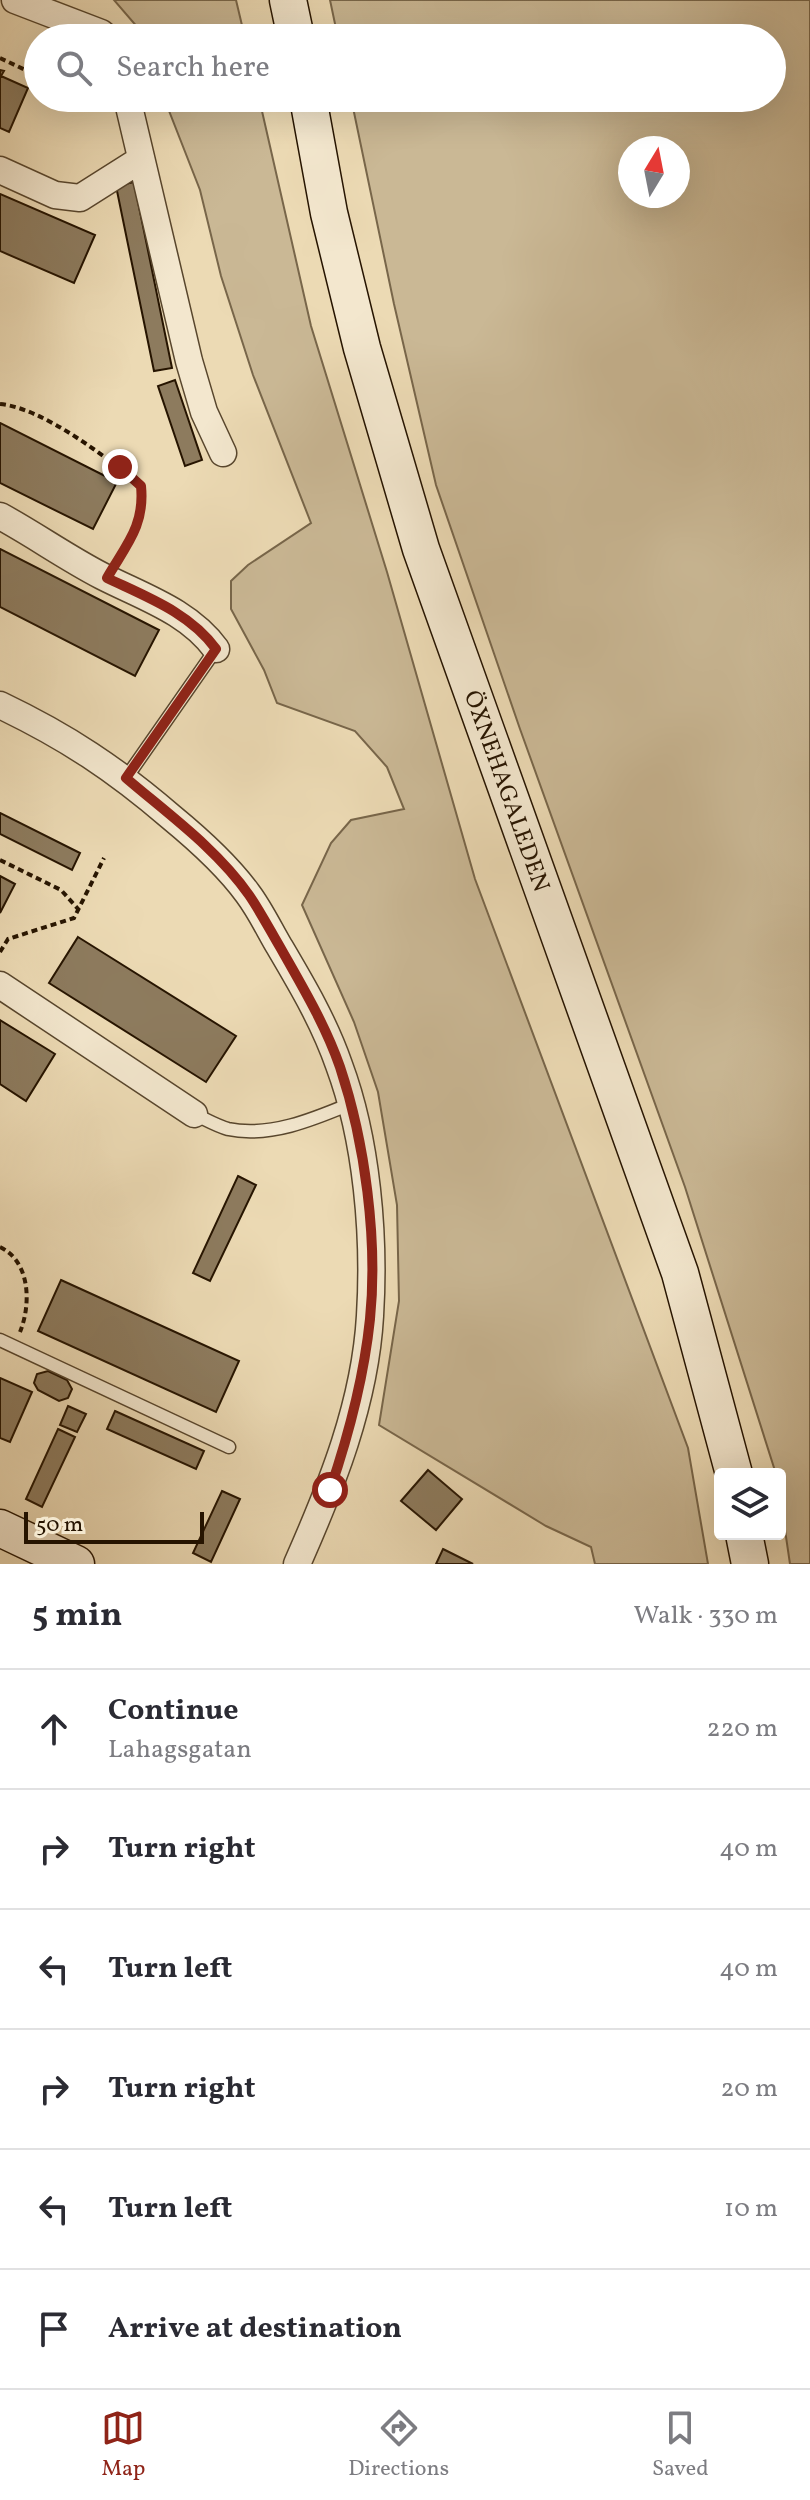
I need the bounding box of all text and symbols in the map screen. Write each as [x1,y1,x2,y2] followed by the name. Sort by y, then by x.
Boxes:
[24,24,786,112] search box
[52,46,96,90] icon: search
[116,47,270,89] text: Search here
[618,136,690,208] north arrow
[102,449,138,485] route end
[454,686,557,897] street label: ÖXNEHAGALEDEN
[714,1468,786,1540] map controls
[714,1468,786,1540] button: layers
[312,1472,348,1508] route start
[24,1508,204,1544] scale bar
[36,1510,83,1541] text: 50 m
[32,1593,122,1640] text: 5 min
[634,1598,778,1634] text: Walk · 330 m
[108,1690,239,1732] text: Continue
[32,1707,76,1751] icon: ahead
[706,1711,778,1747] text: 220 m
[108,1732,252,1768] text: Lahagsgatan
[32,1827,76,1871] icon: right
[108,1828,256,1870] text: Turn right
[719,1831,778,1867] text: 40 m
[32,1947,76,1991] icon: left
[108,1948,232,1990] text: Turn left
[719,1951,778,1987] text: 40 m
[32,2067,76,2111] icon: right
[108,2068,256,2110] text: Turn right
[720,2071,778,2107] text: 20 m
[32,2187,76,2231] icon: left
[108,2188,232,2230] text: Turn left
[724,2191,778,2227] text: 10 m
[32,2307,76,2351] icon: arrive
[108,2308,402,2350] text: Arrive at destination
[101,2406,145,2485] tab: Map
[348,2406,449,2485] tab: Directions
[652,2406,709,2485] tab: Saved

